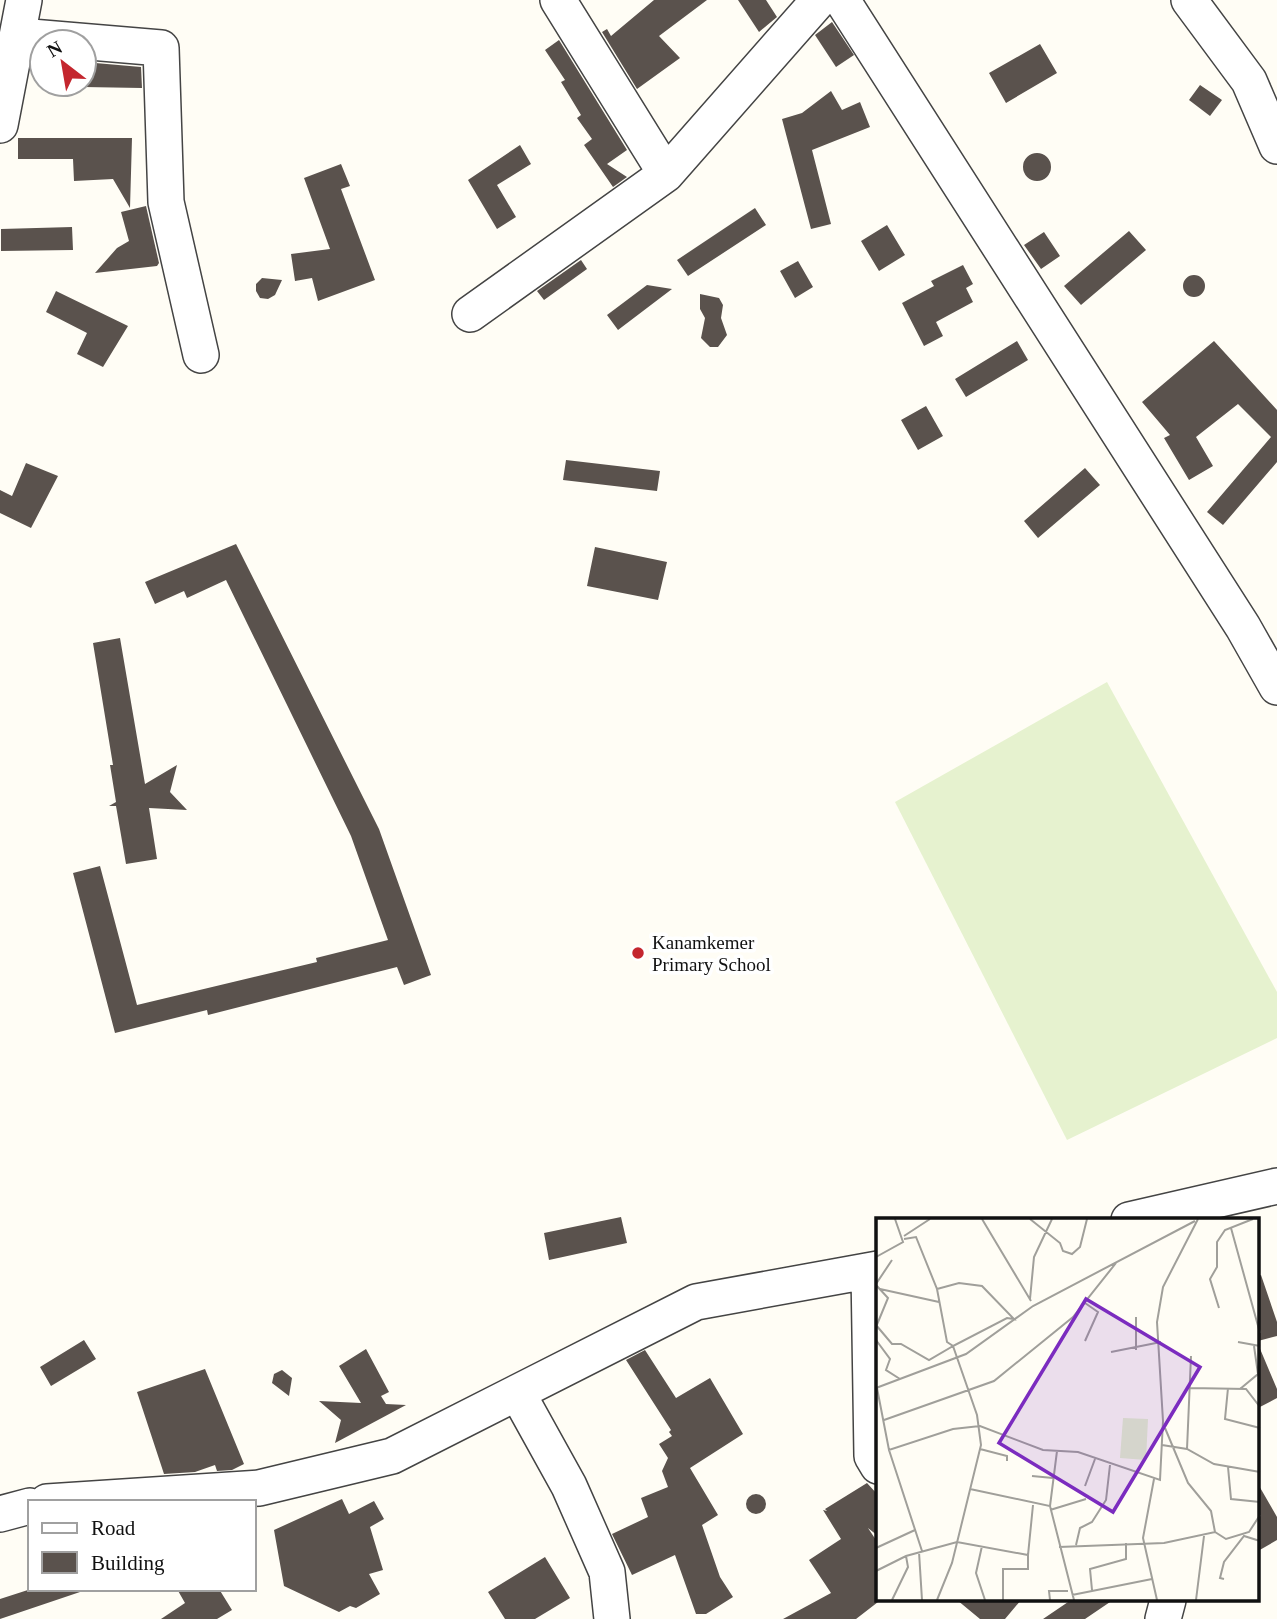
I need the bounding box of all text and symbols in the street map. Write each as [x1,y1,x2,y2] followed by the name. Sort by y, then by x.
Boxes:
[28,28,98,98] north arrow
[43,36,66,61] text: N
[652,932,771,975] place label: Kanamkemer Primary School
[630,945,646,961] marker: Kanamkemer Primary School
[876,1218,1260,1602] inset map
[28,1500,256,1591] legend
[91,1516,136,1540] text: Road
[91,1551,165,1575] text: Building

